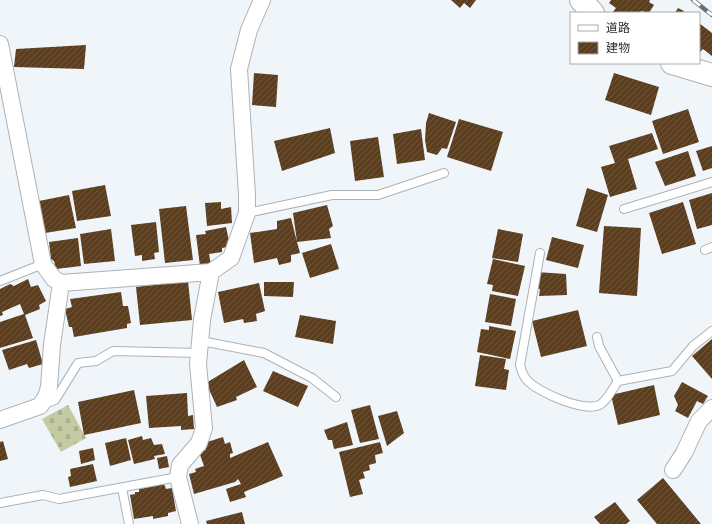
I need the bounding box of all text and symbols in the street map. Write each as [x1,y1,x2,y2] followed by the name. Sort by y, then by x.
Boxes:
[570,12,700,64] legend
[606,20,630,35] text: 道路
[606,40,630,55] text: 建物

